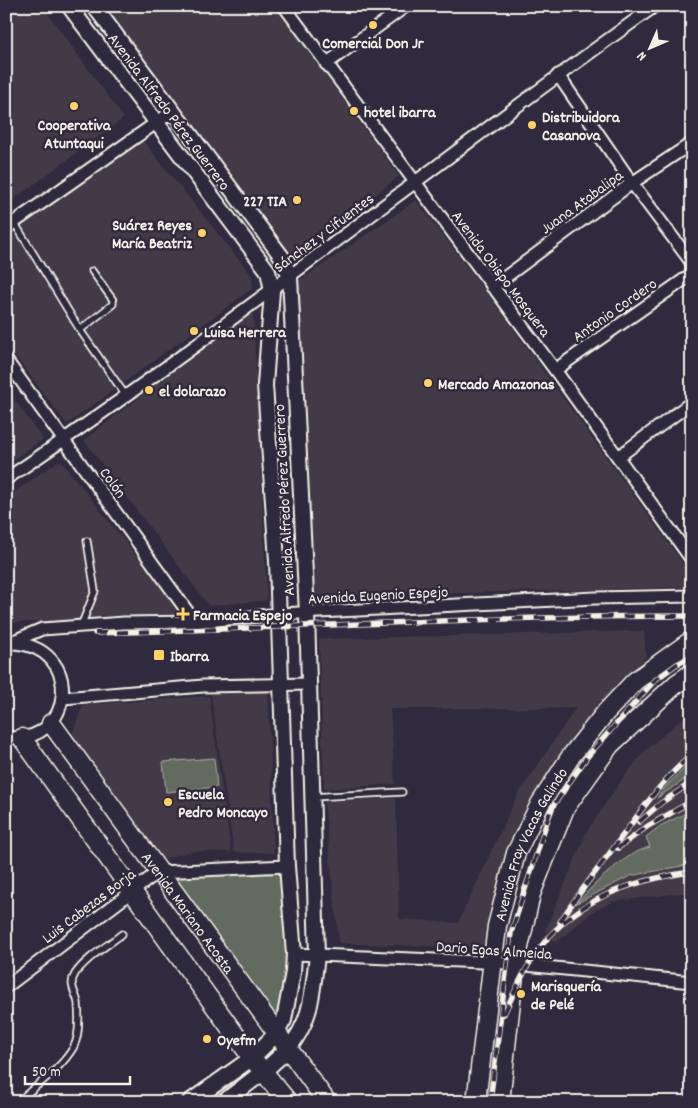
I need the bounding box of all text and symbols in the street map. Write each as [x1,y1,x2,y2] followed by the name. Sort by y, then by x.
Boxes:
[367,19,379,31] marker: Comercial Don Jr
[626,22,676,72] north arrow
[101,29,235,196] street label: Avenida Alfredo Pérez Guerrero
[322,33,425,56] place label: Comercial Don Jr
[633,46,652,65] text: N
[68,100,80,112] marker: Cooperativa Atuntaqui
[364,102,437,125] place label: hotel ibarra
[348,105,360,117] marker: hotel ibarra
[542,107,621,148] place label: Distribuidora Casanova
[37,115,112,156] place label: Cooperativa Atuntaqui
[526,119,538,131] marker: Distribuidora Casanova
[536,165,629,241] street label: Juana Atabalipa
[269,188,380,279] street label: Sánchez y Cifuentes
[243,191,287,214] place label: 227 TIA
[291,194,303,206] marker: 227 TIA
[445,206,556,343] street label: Avenida Obispo Mosquera
[112,215,193,256] place label: Suárez Reyes María Beatriz
[196,227,208,239] marker: Suárez Reyes María Beatriz
[568,273,663,349] street label: Antonio Cordero
[204,322,287,345] place label: Luisa Herrera
[188,325,200,337] marker: Luisa Herrera
[438,374,555,397] place label: Mercado Amazonas
[422,377,434,389] marker: Mercado Amazonas
[159,381,226,404] place label: el dolarazo
[143,384,155,396] marker: el dolarazo
[269,404,302,596] street label: Avenida Alfredo Pérez Guerrero
[93,463,131,504] street label: Colón
[307,581,449,612] street label: Avenida Eugenio Espejo
[193,605,292,628] place label: Farmacia Espejo
[177,608,189,620] marker: Farmacia Espejo
[170,646,210,669] place label: Ibarra
[152,648,166,662] marker: Ibarra
[490,764,574,924] street label: Avenida Fray Vacas Galindo
[178,784,268,825] place label: Escuela Pedro Moncayo
[162,796,174,808] marker: Escuela Pedro Moncayo
[135,848,239,980] street label: Avenida Mariano Acosta
[38,864,142,950] street label: Luis Cabezas Borja
[435,936,553,967] street label: Dario Egas Almeida
[531,976,602,1017] place label: Marisquería de Pelé
[515,988,527,1000] marker: Marisquería de Pelé
[217,1030,256,1053] place label: Oyefm
[201,1033,213,1045] marker: Oyefm
[25,1053,130,1085] scale bar
[32,1062,61,1084] text: 50 m

